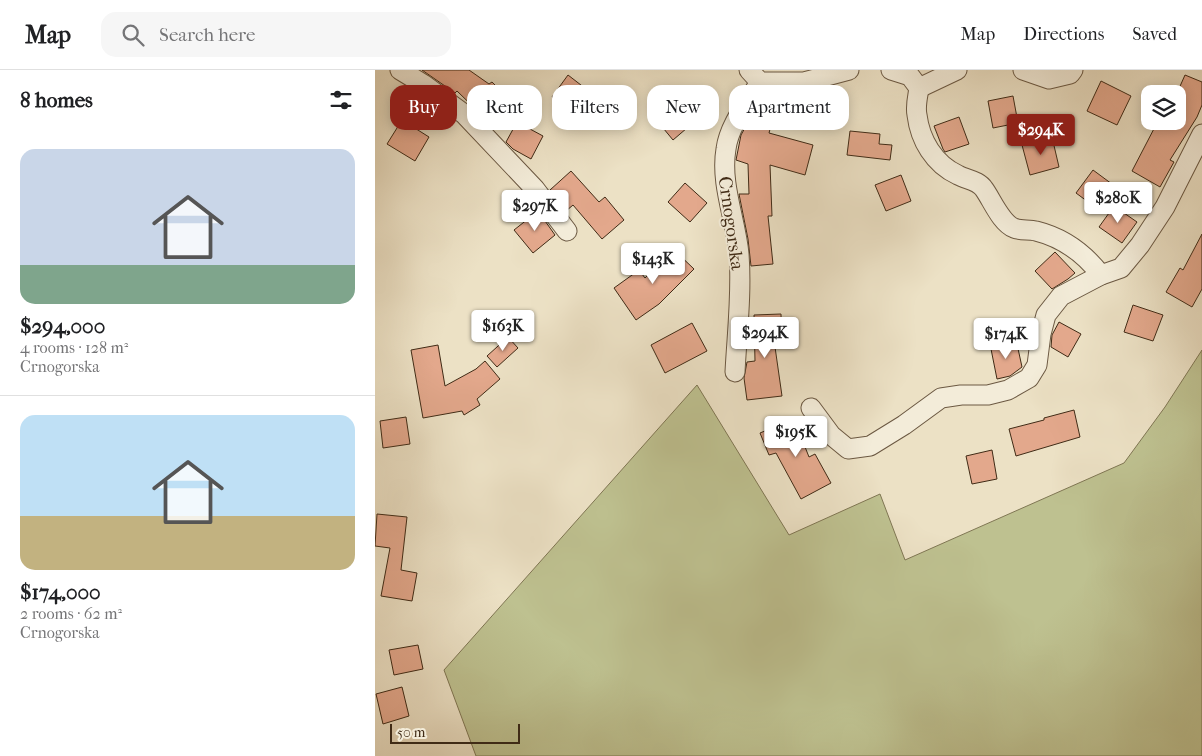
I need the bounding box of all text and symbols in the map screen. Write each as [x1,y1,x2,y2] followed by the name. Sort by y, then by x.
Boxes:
[101,12,451,57] search box
[25,21,71,49] text: Map
[119,21,147,49] icon: search
[159,24,255,46] text: Search here
[961,24,995,45] text: Map
[1023,24,1104,45] text: Directions
[1132,24,1177,45] text: Saved
[390,85,457,130] chip: Buy
[467,85,542,130] chip: Rent
[552,85,637,130] chip: Filters
[647,85,719,130] chip: New
[729,85,849,130] chip: Apartment
[1141,85,1186,130] map controls
[1141,85,1186,130] button: layers
[327,86,355,114] icon: filters
[20,88,93,112] text: 8 homes
[1006,114,1076,156] pin: $294K
[1018,120,1064,139] text: $294K
[714,175,749,272] street label: Crnogorska
[143,182,233,272] icon: home
[1083,182,1153,224] pin: $280K
[1095,188,1141,207] text: $280K
[500,190,570,232] pin: $297K
[513,196,557,215] text: $297K
[618,242,688,285] pin: $143K
[632,249,674,268] text: $143K
[468,310,538,352] pin: $163K
[20,314,105,338] text: $294,000
[482,316,524,335] text: $163K
[730,316,800,359] pin: $294K
[971,318,1041,360] pin: $174K
[742,323,788,342] text: $294K
[985,324,1027,343] text: $174K
[20,338,128,357] text: 4 rooms · 128 m²
[20,357,100,376] text: Crnogorska
[761,416,831,458] pin: $195K
[775,422,817,441] text: $195K
[143,447,233,537] icon: home
[20,580,101,604] text: $174,000
[20,604,122,623] text: 2 rooms · 62 m²
[20,623,100,642] text: Crnogorska
[390,721,520,744] scale bar
[397,724,425,741] text: 50 m

